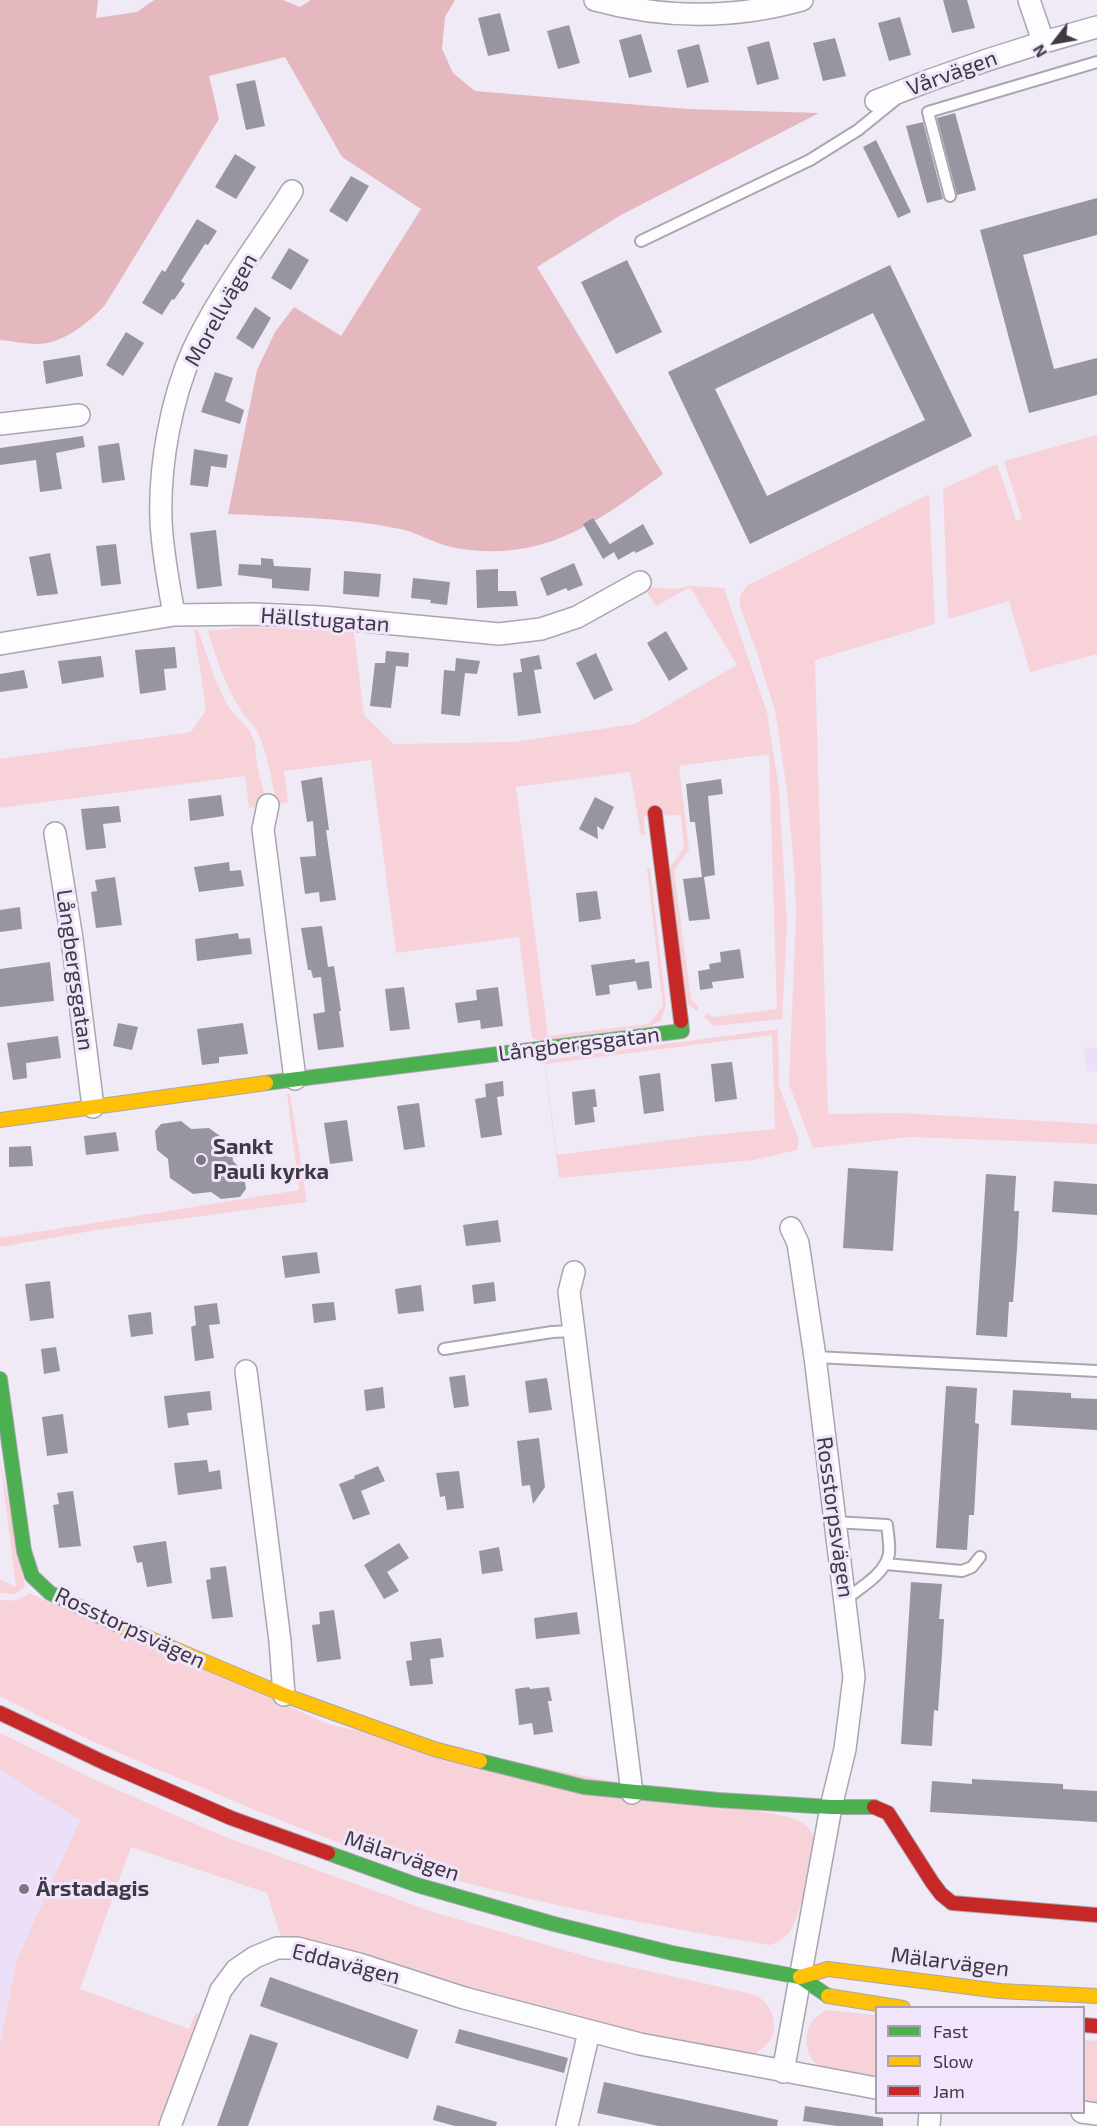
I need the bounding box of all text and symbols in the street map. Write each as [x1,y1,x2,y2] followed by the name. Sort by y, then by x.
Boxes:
[1025,12,1085,72] north arrow
[1028,42,1050,61] text: N
[903,45,1001,101] street label: Vårvägen
[179,249,263,371] street label: Morellvägen
[260,602,390,638] street label: Hällstugatan
[51,888,99,1052] street label: Långbergsgatan
[497,1021,661,1067] street label: Långbergsgatan
[213,1134,329,1186] place label: Sankt Pauli kyrka
[194,1153,208,1167] marker: Sankt Pauli kyrka
[811,1435,859,1599] street label: Rosstorpsvägen
[51,1582,209,1674] street label: Rosstorpsvägen
[341,1825,463,1887] street label: Mälarvägen
[36,1876,149,1902] place label: Ärstadagis
[17,1882,31,1896] marker: Ärstadagis
[289,1938,403,1990] street label: Eddavägen
[889,1942,1011,1982] street label: Mälarvägen
[875,2006,1085,2114] legend
[933,2020,968,2042] text: Fast
[933,2050,973,2072] text: Slow
[933,2080,965,2102] text: Jam

